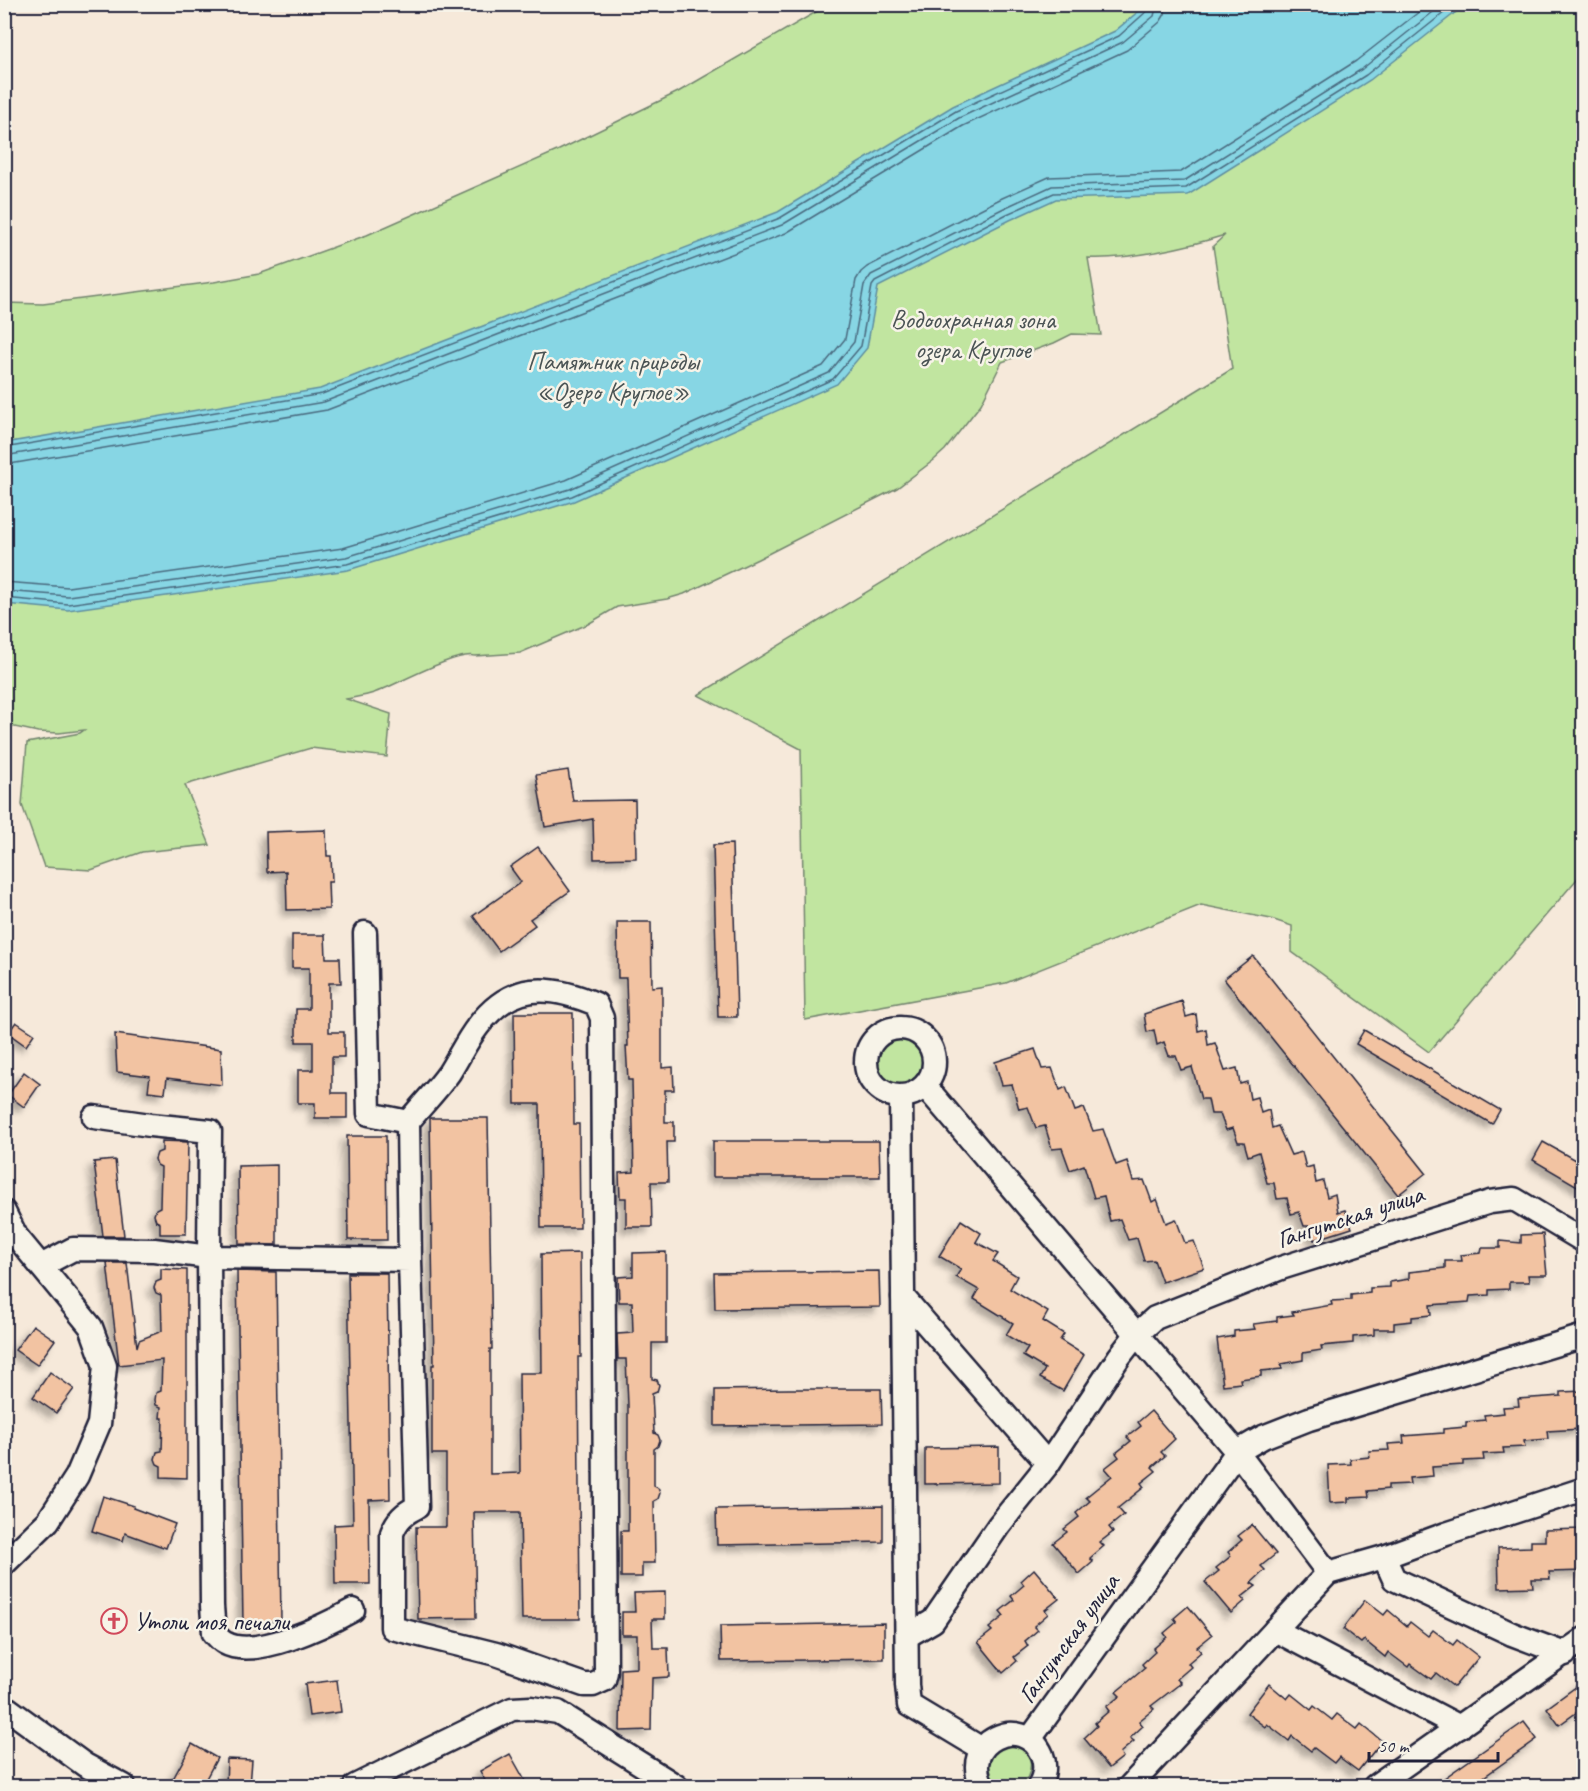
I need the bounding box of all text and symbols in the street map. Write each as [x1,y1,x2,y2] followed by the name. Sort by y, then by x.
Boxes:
[891,303,1057,367] park label: Водоохранная зона озера Круглое
[527,345,701,409] park label: Памятник природы «Озеро Круглое»
[1272,1177,1429,1256] street label: Гангутская улица
[1010,1565,1128,1710] street label: Гангутская улица
[134,1605,291,1638] place label: Утоли моя печали
[99,1606,129,1636] church icon: Утоли моя печали
[1369,1725,1498,1763] scale bar
[1378,1735,1411,1757] text: 50 m

